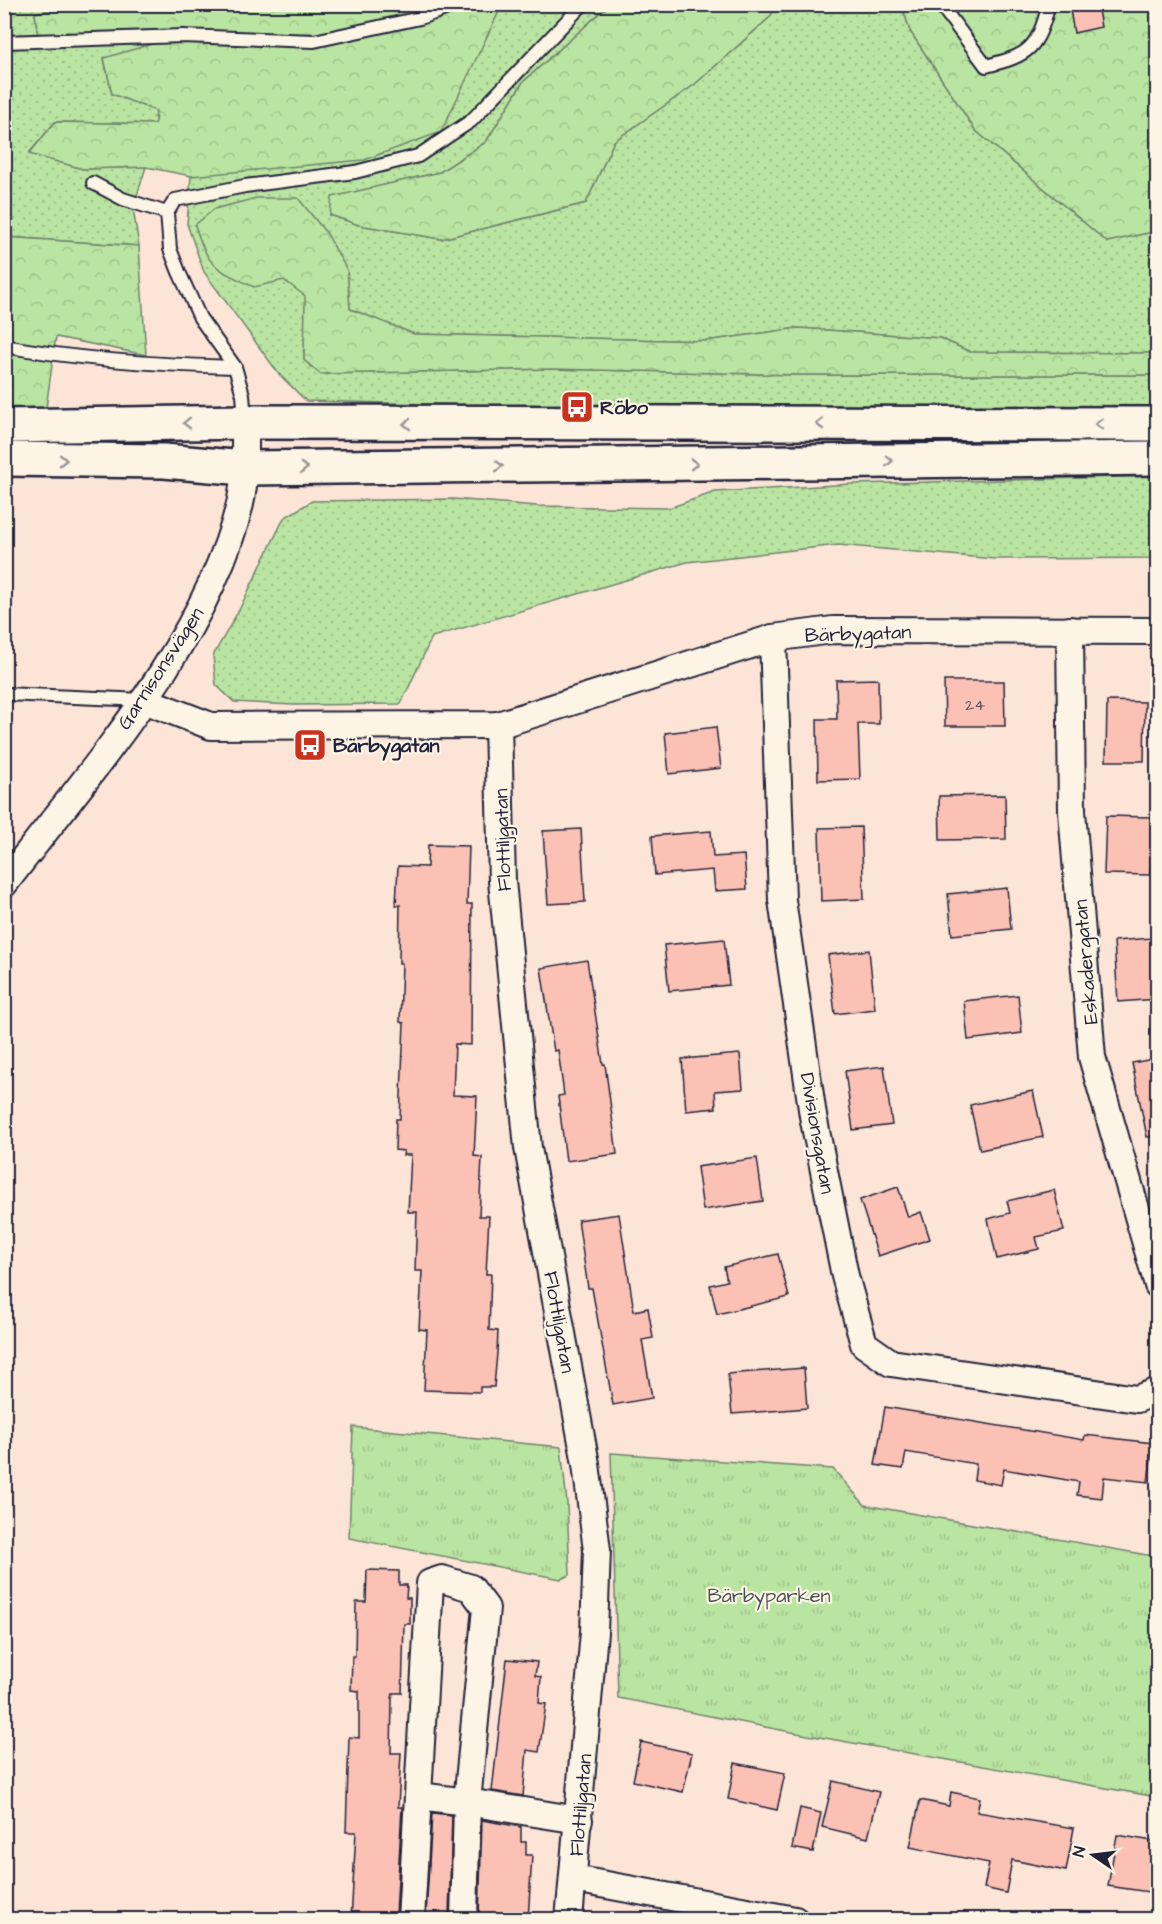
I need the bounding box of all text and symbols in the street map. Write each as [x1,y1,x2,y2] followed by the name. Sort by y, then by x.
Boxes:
[559,389,595,425] bus stop icon: Röbo
[600,394,649,422] place label: Röbo
[182,417,191,429] one-way arrow
[403,418,412,430] one-way arrow
[816,418,825,430] one-way arrow
[1095,418,1104,430] one-way arrow
[58,454,67,466] one-way arrow
[884,455,893,468] one-way arrow
[689,457,698,470] one-way arrow
[494,460,503,472] one-way arrow
[299,462,308,474] one-way arrow
[111,602,212,736] street label: Garnisonsvägen
[804,618,912,651] street label: Bärbygatan
[965,694,985,716] house number: 24
[292,727,328,763] bus stop icon: Bärbygatan
[333,732,439,761] place label: Bärbygatan
[487,788,520,892] street label: Flottiljgatan
[1067,898,1106,1025] street label: Eskadergatan
[792,1070,841,1196] street label: Divisionsgatan
[535,1269,582,1375] street label: Flottiljgatan
[707,1582,831,1611] park label: Bärbyparken
[563,1753,600,1858] street label: Flottiljgatan
[1063,1825,1123,1885] north arrow
[1068,1844,1091,1859] text: N

